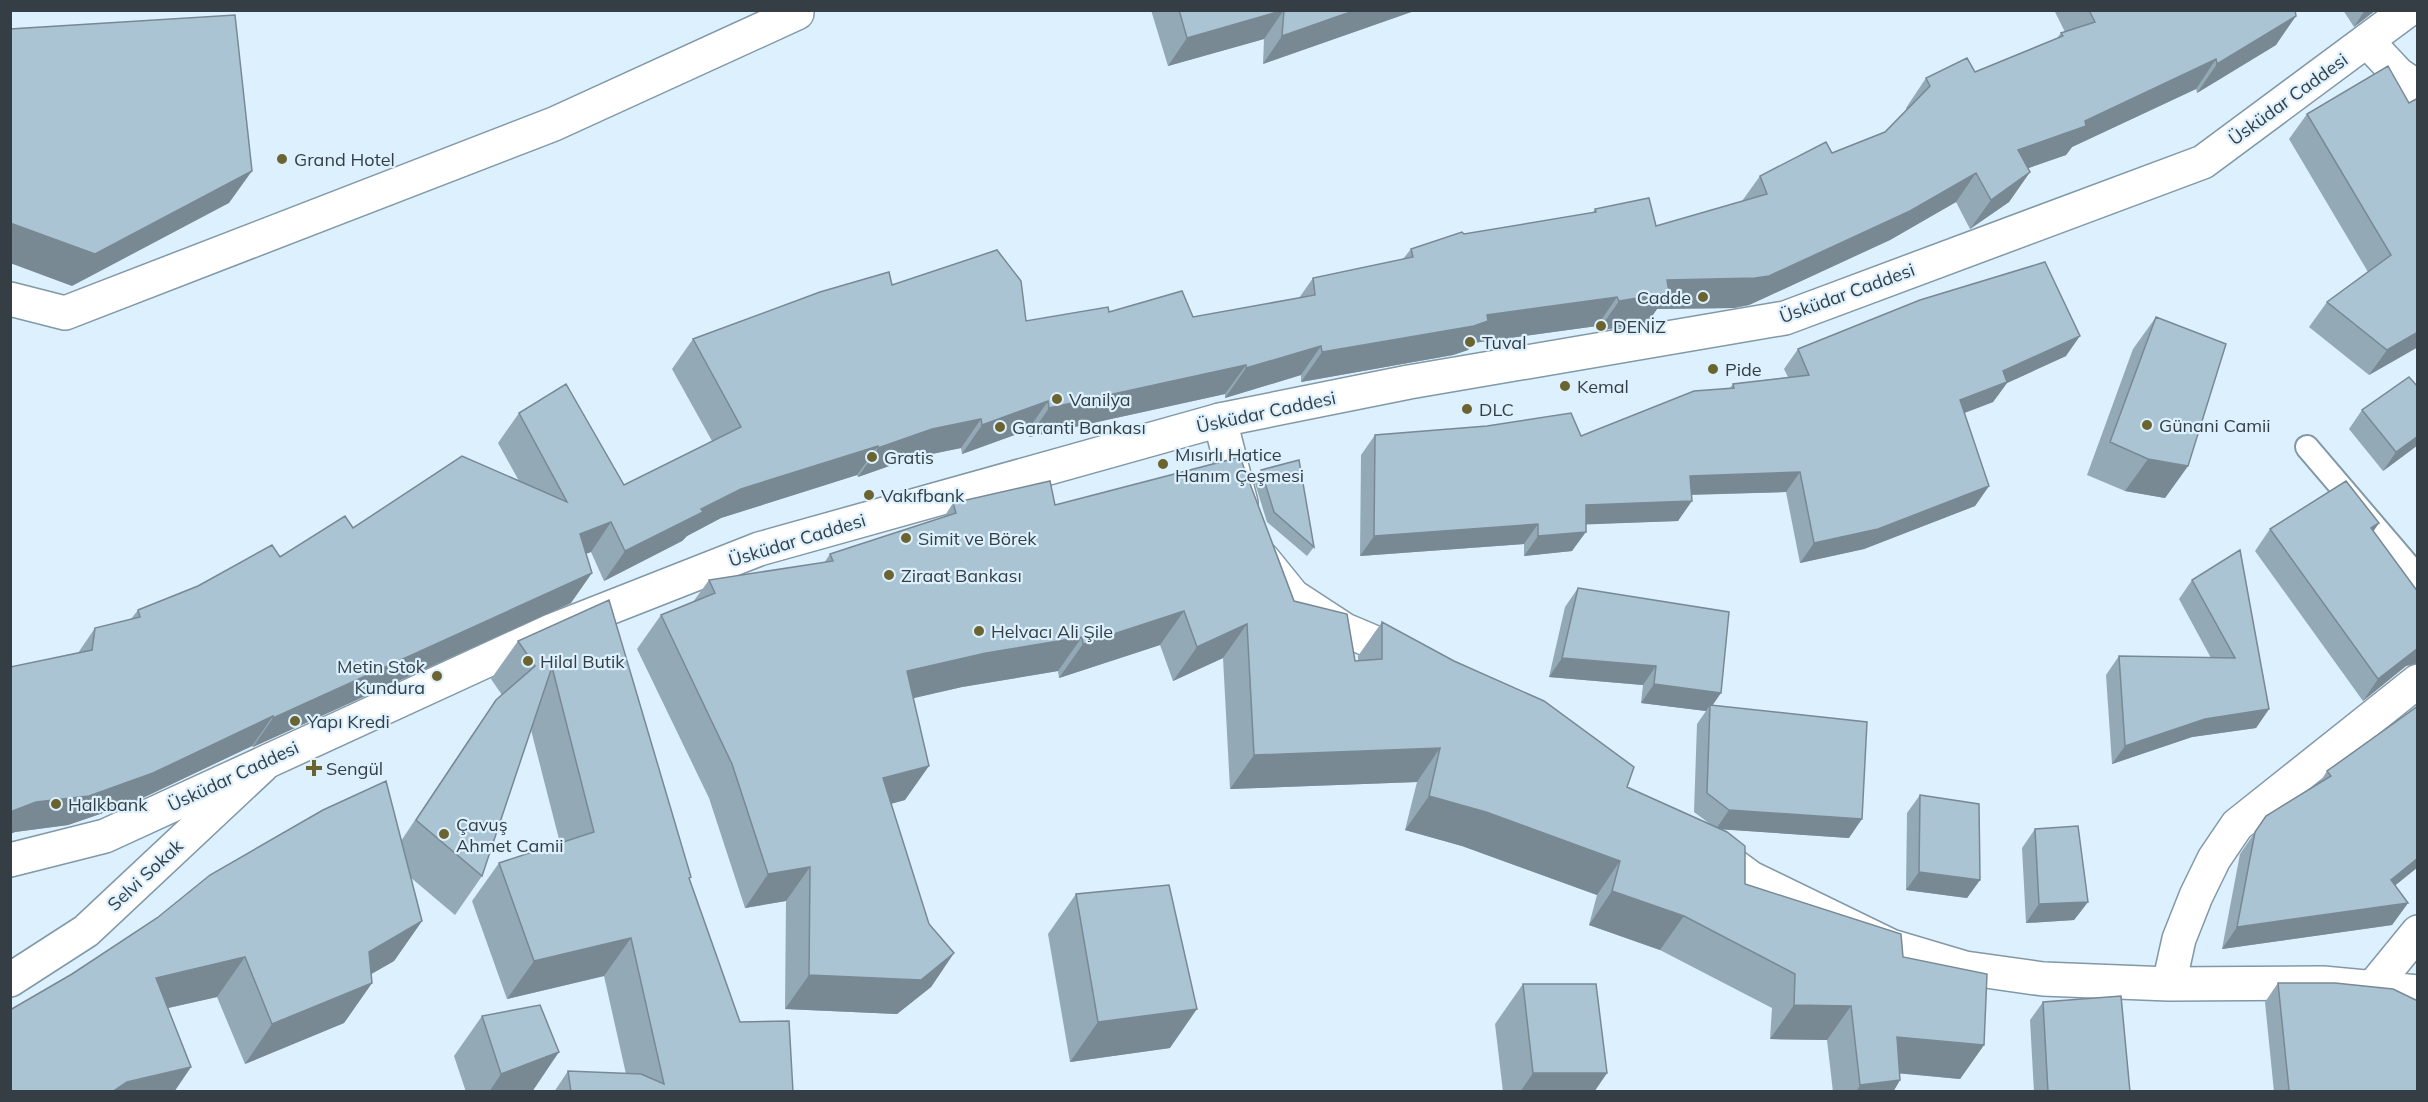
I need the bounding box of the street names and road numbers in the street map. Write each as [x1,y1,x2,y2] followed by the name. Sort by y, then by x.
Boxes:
[2224,48,2352,150] street label: Üsküdar Caddesi
[1776,258,1918,328] street label: Üsküdar Caddesi
[1194,386,1338,438] street label: Üsküdar Caddesi
[726,508,868,572] street label: Üsküdar Caddesi
[164,736,302,816] street label: Üsküdar Caddesi
[103,834,188,916] street label: Selvi Sokak

